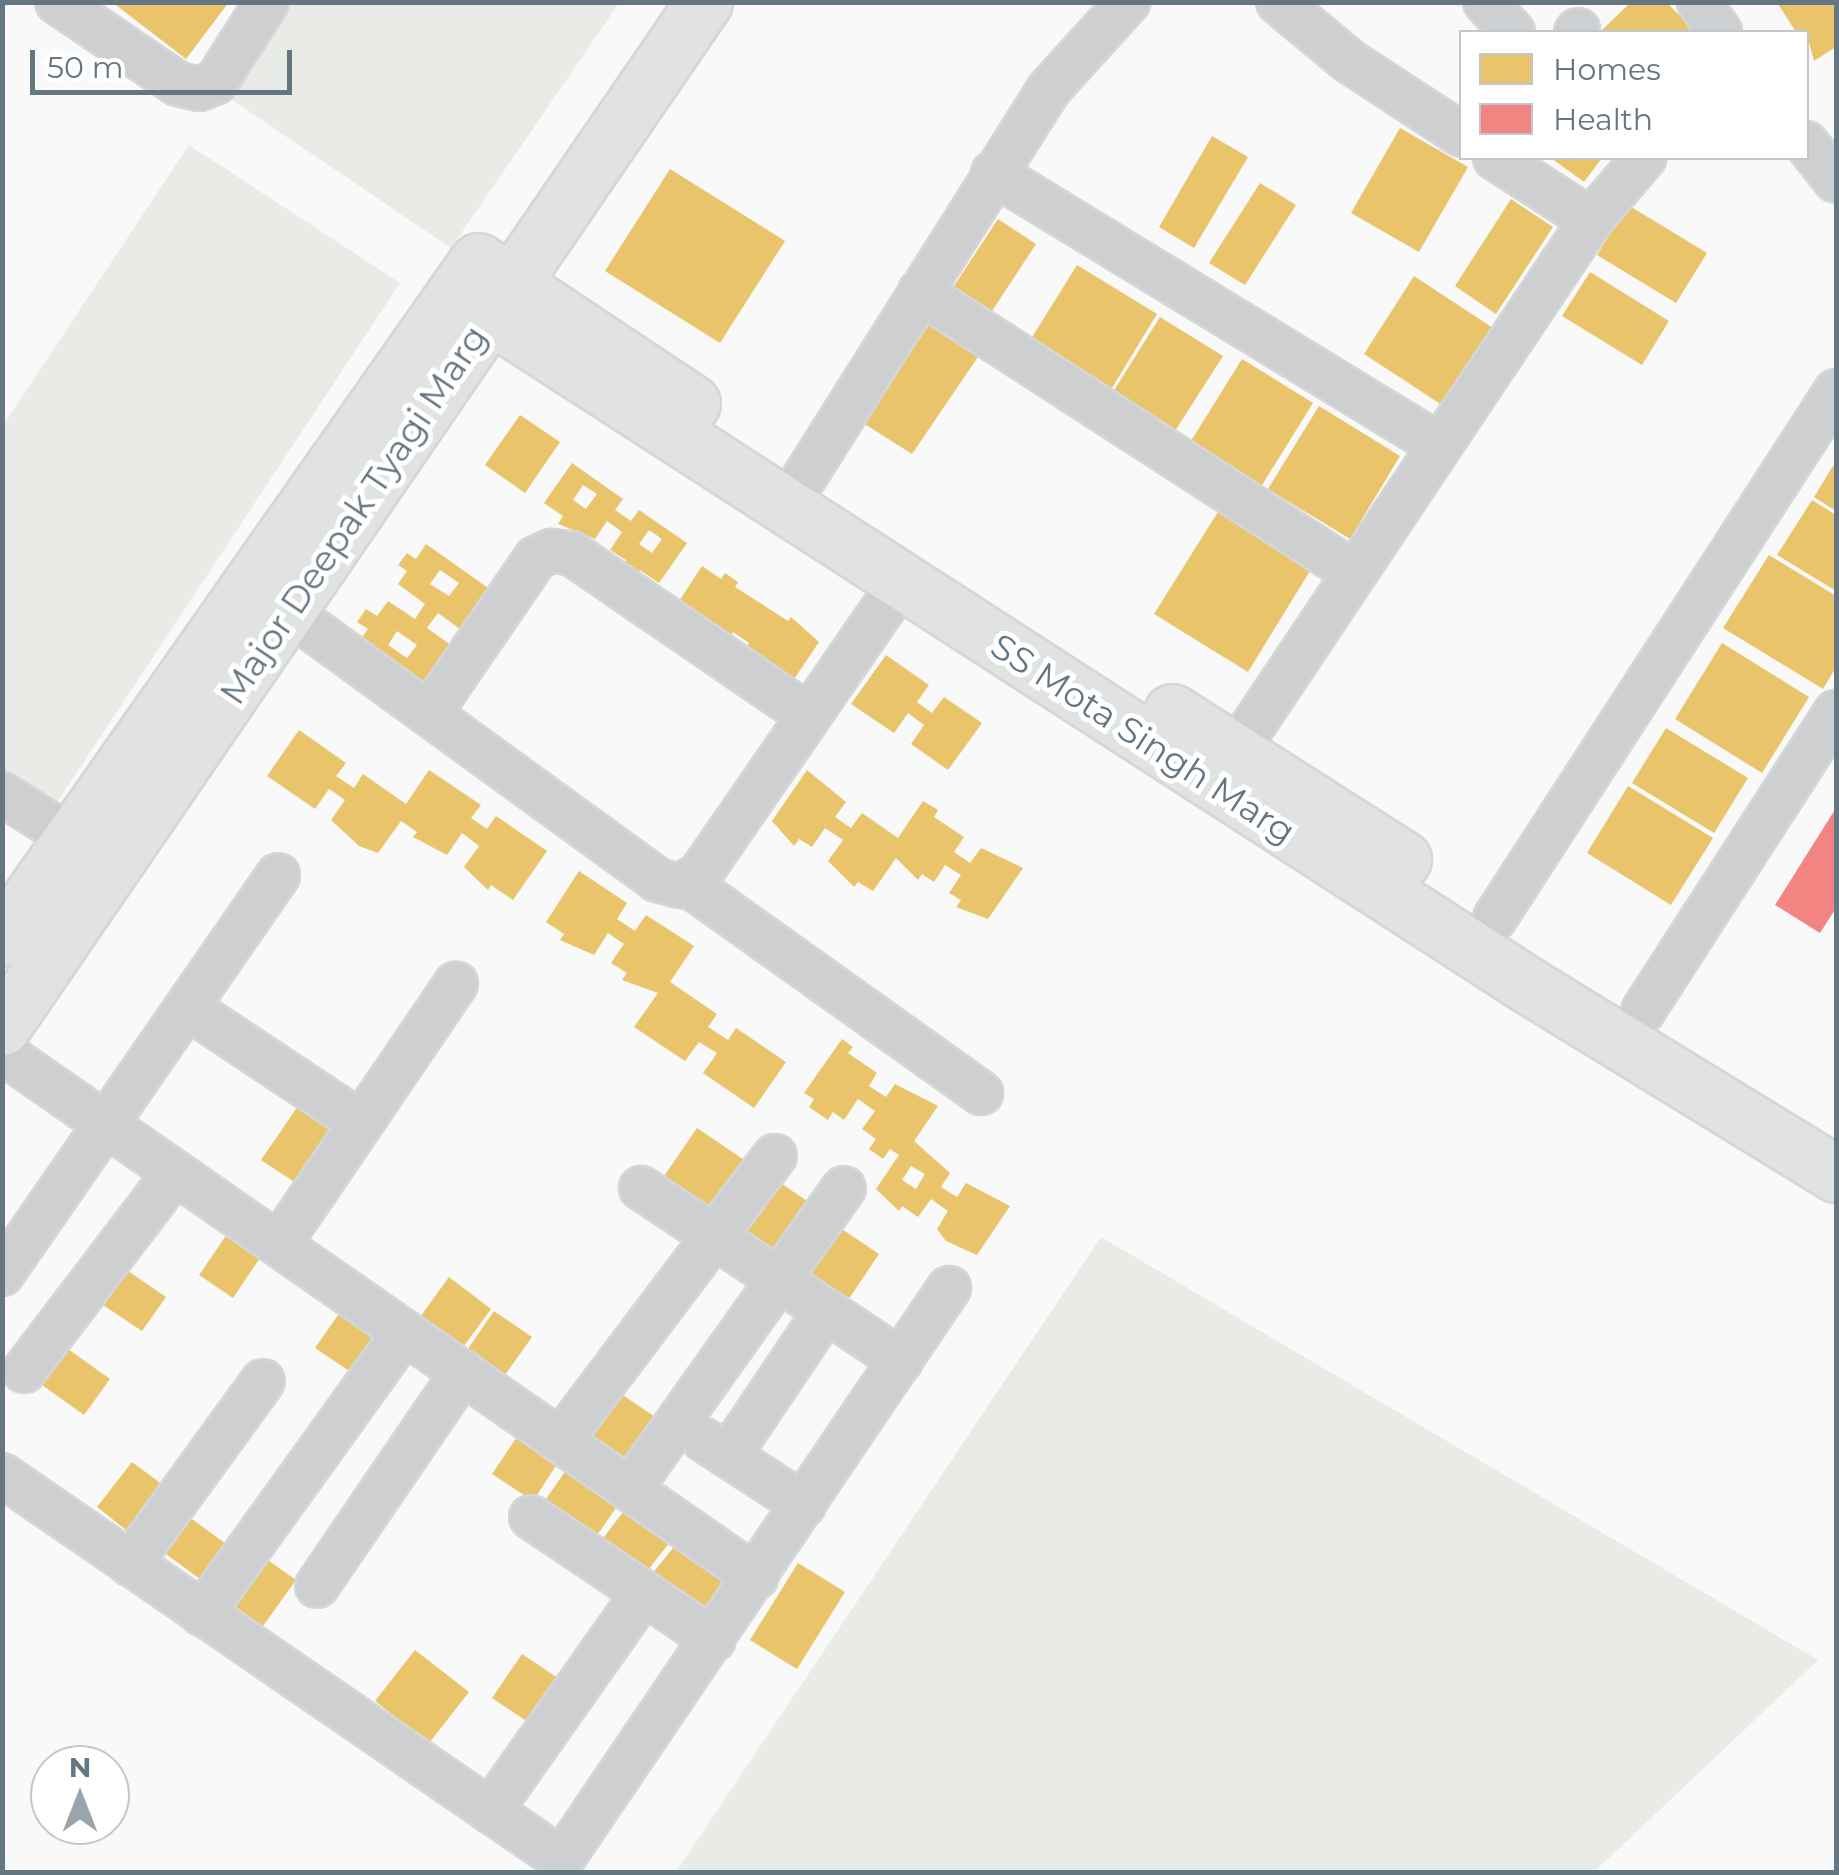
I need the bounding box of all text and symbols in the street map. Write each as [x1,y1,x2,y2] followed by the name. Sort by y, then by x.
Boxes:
[35,30,298,92] scale bar
[1459,30,1809,160] legend
[47,49,124,86] text: 50 m
[1553,51,1661,88] text: Homes
[1553,101,1653,138] text: Health
[211,318,497,712] street label: Major Deepak Tyagi Marg
[983,625,1303,853] street label: SS Mota Singh Marg
[30,1745,130,1845] north arrow
[69,1750,91,1784] text: N

